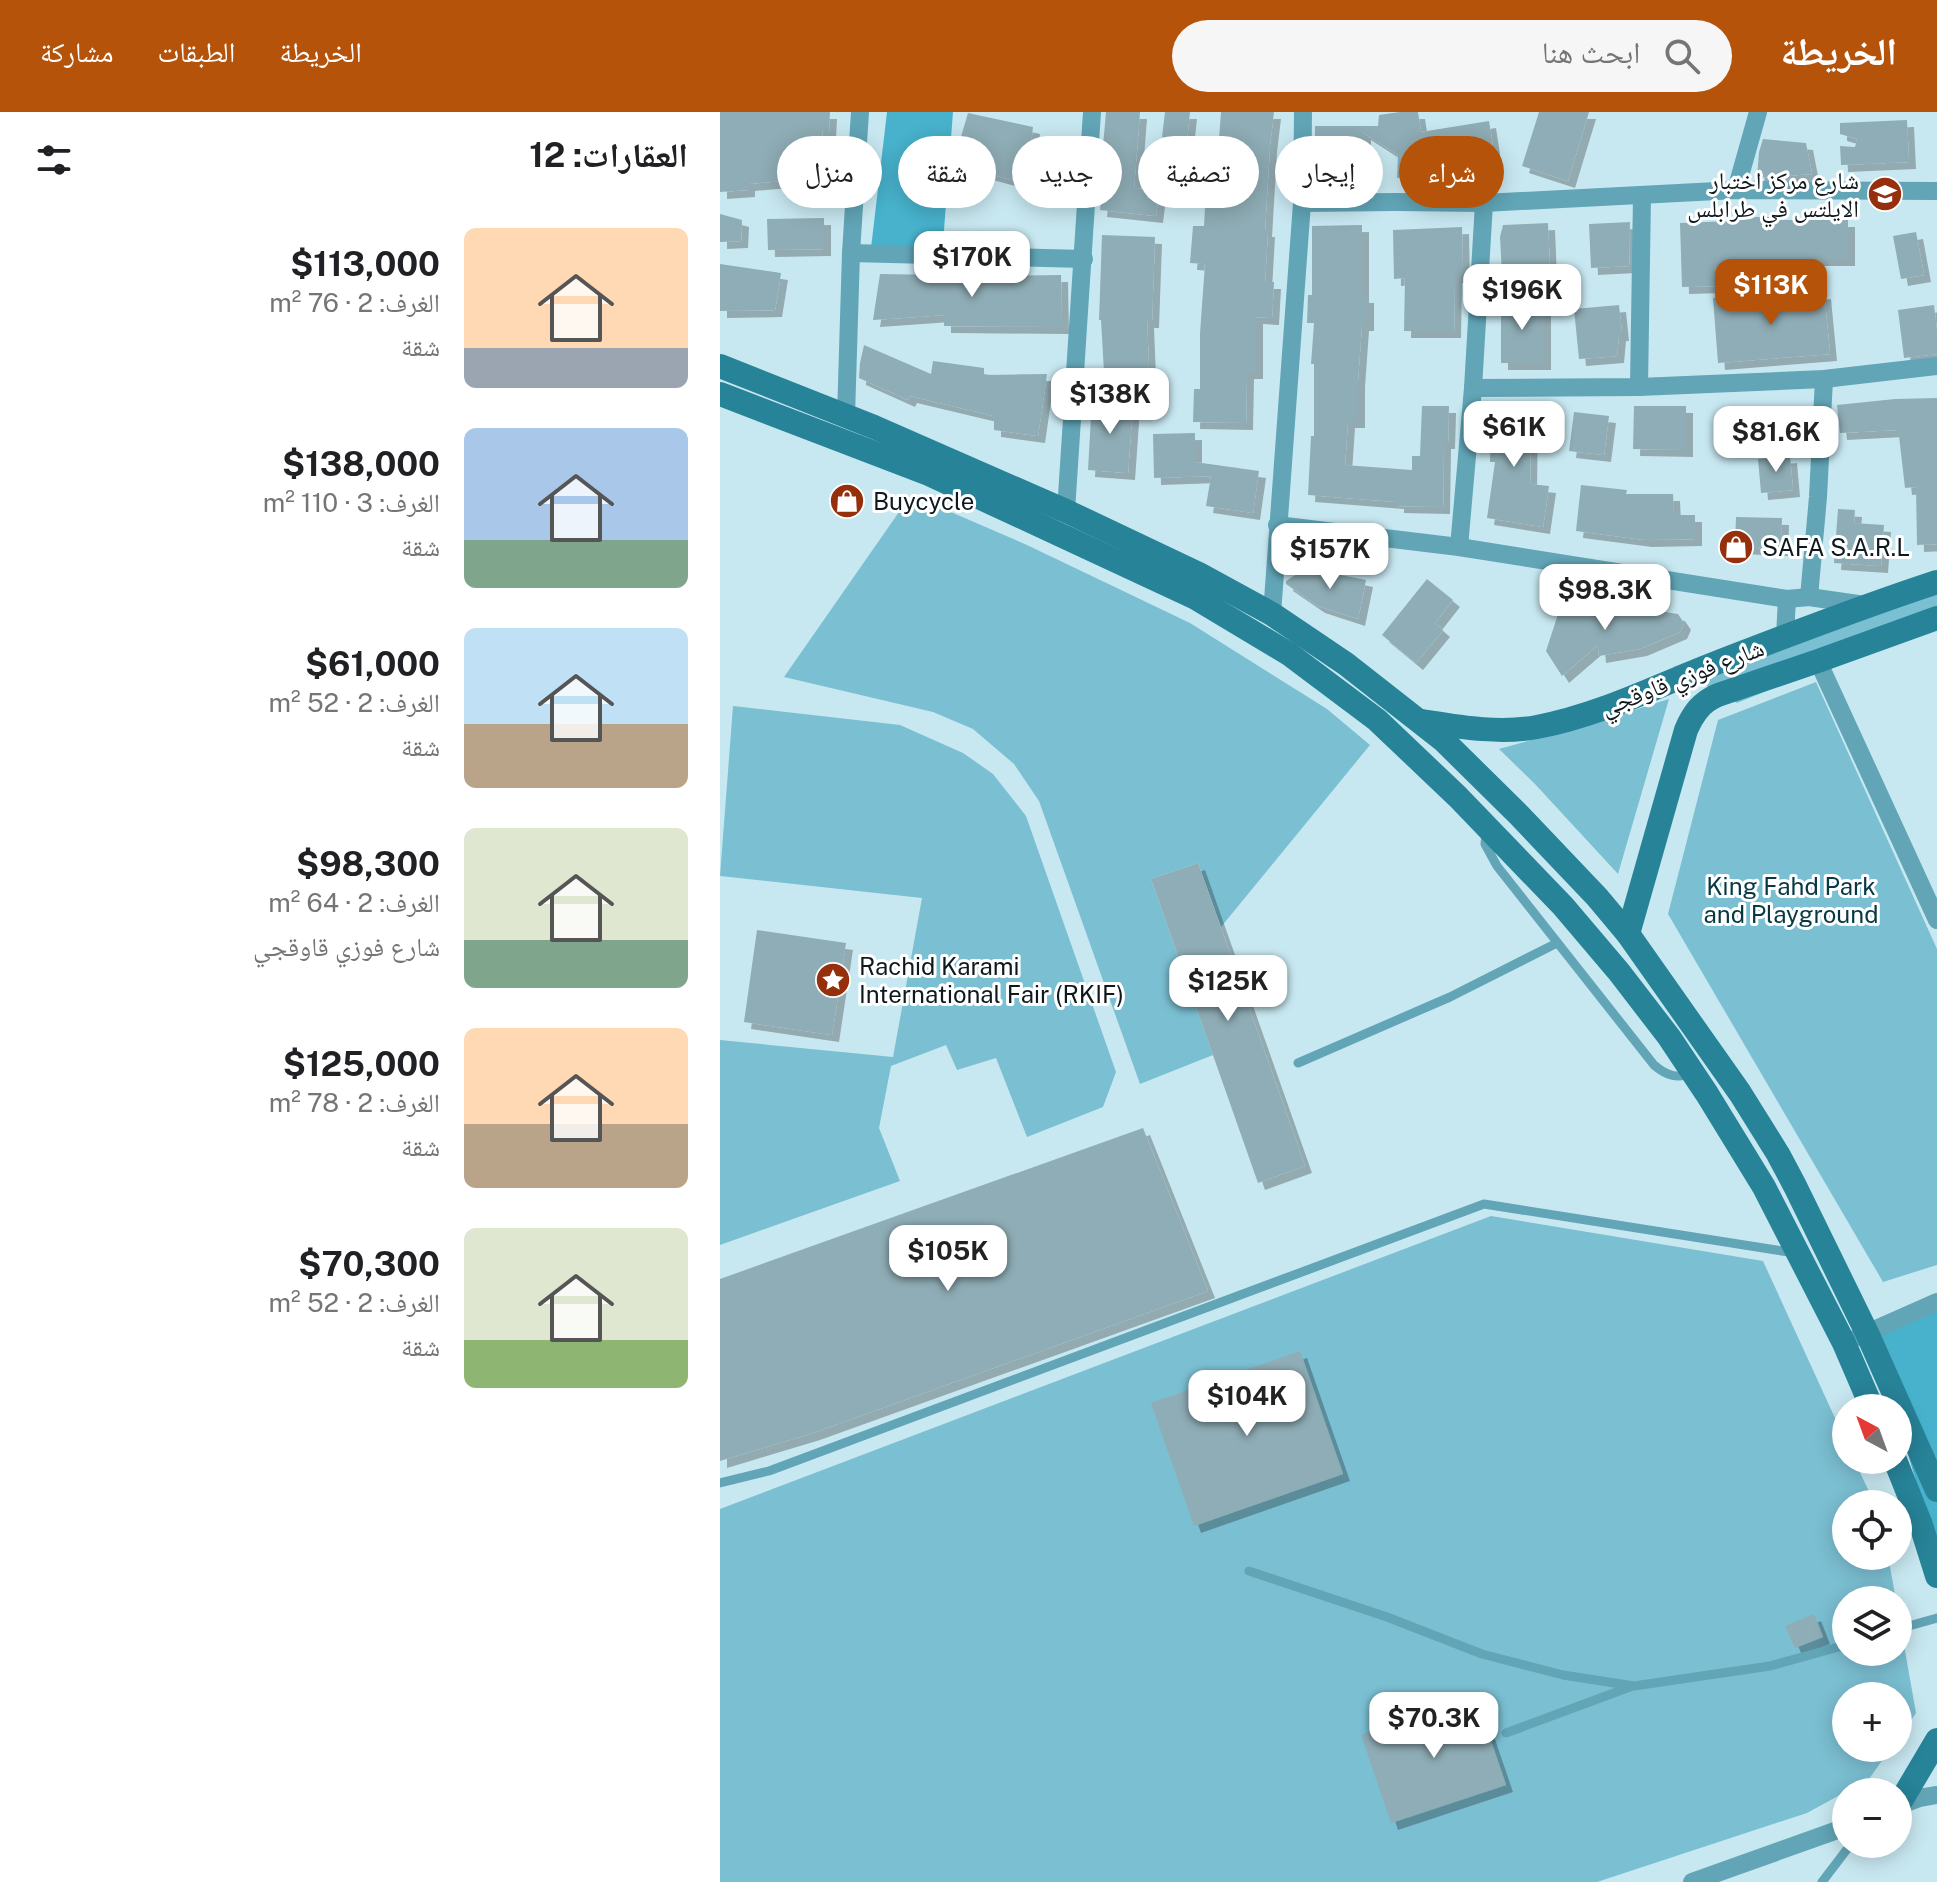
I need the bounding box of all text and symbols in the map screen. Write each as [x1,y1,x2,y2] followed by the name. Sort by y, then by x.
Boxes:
[1172,20,1732,92] search box
[1780,29,1897,74] text: الخريطة
[1542,34,1640,70] text: ابحث هنا
[1660,34,1704,78] icon: search
[40,35,114,68] text: مشاركة
[158,35,235,68] text: الطبقات
[279,35,362,68] text: الخريطة
[529,135,688,175] text: العقارات: 12
[777,136,882,208] chip: منزل
[898,136,996,208] chip: شقة
[1012,136,1122,208] chip: جديد
[1138,136,1259,208] chip: تصفية
[1275,136,1383,208] chip: إيجار
[1399,136,1504,208] chip: شراء
[32,138,76,182] icon: filters
[1687,166,1859,228] place label: شارع مركز اختبار الايلتس في طرابلس
[1866,175,1904,213] school or university icon: شارع مركز اختبار الايلتس في طرابلس
[916,231,1028,299] pin: $170K
[932,241,1012,272] text: $170K
[290,244,440,284] text: $113,000
[1715,259,1827,327] pin: $113K
[528,260,624,356] icon: home
[1466,264,1578,332] pin: $196K
[1733,269,1809,300] text: $113K
[1481,274,1563,305] text: $196K
[269,287,440,318] text: الغرف: 2 · 76 m²
[401,331,440,362] text: شقة
[1054,368,1166,436] pin: $138K
[1069,378,1151,409] text: $138K
[1467,401,1561,469] pin: $61K
[1711,406,1841,474] pin: $81.6K
[1482,411,1546,442] text: $61K
[1731,416,1821,447] text: $81.6K
[282,444,440,484] text: $138,000
[528,460,624,556] icon: home
[828,482,866,520] shop icon: Buycycle
[263,487,440,518] text: الغرف: 3 · 110 m²
[873,487,974,515] place label: Buycycle
[1274,523,1386,591] pin: $157K
[1717,528,1755,566] shop icon: SAFA S.A.R.L
[401,531,440,562] text: شقة
[1289,533,1371,564] text: $157K
[1762,533,1910,561] place label: SAFA S.A.R.L
[1540,564,1670,632] pin: $98.3K
[1557,574,1653,605] text: $98.3K
[1596,633,1770,727] street label: شارع فوزي قاوقجي
[305,644,440,684] text: $61,000
[528,660,624,756] icon: home
[269,687,440,718] text: الغرف: 2 · 52 m²
[401,731,440,762] text: شقة
[296,844,440,884] text: $98,300
[528,860,624,956] icon: home
[1704,872,1878,928] park label: King Fahd Park and Playground
[268,887,440,918] text: الغرف: 2 · 64 m²
[253,931,440,962] text: شارع فوزي قاوقجي
[859,952,1124,1008] place label: Rachid Karami International Fair (RKIF)
[1172,955,1284,1023] pin: $125K
[814,961,852,999] place icon: Rachid Karami International Fair (RKIF)
[1187,965,1269,996] text: $125K
[283,1044,440,1084] text: $125,000
[528,1060,624,1156] icon: home
[269,1087,440,1118] text: الغرف: 2 · 78 m²
[401,1131,440,1162] text: شقة
[892,1225,1004,1293] pin: $105K
[907,1235,989,1266] text: $105K
[298,1244,440,1284] text: $70,300
[528,1260,624,1356] icon: home
[269,1287,440,1318] text: الغرف: 2 · 52 m²
[401,1331,440,1362] text: شقة
[1191,1370,1303,1438] pin: $104K
[1206,1380,1288,1411] text: $104K
[1832,1394,1912,1474] north arrow
[1832,1394,1912,1858] map controls
[1832,1490,1912,1570] button: locate
[1832,1586,1912,1666] button: layers
[1832,1682,1912,1762] button: +
[1369,1692,1499,1760] pin: $70.3K
[1387,1702,1481,1733] text: $70.3K
[1832,1778,1912,1858] button: −

